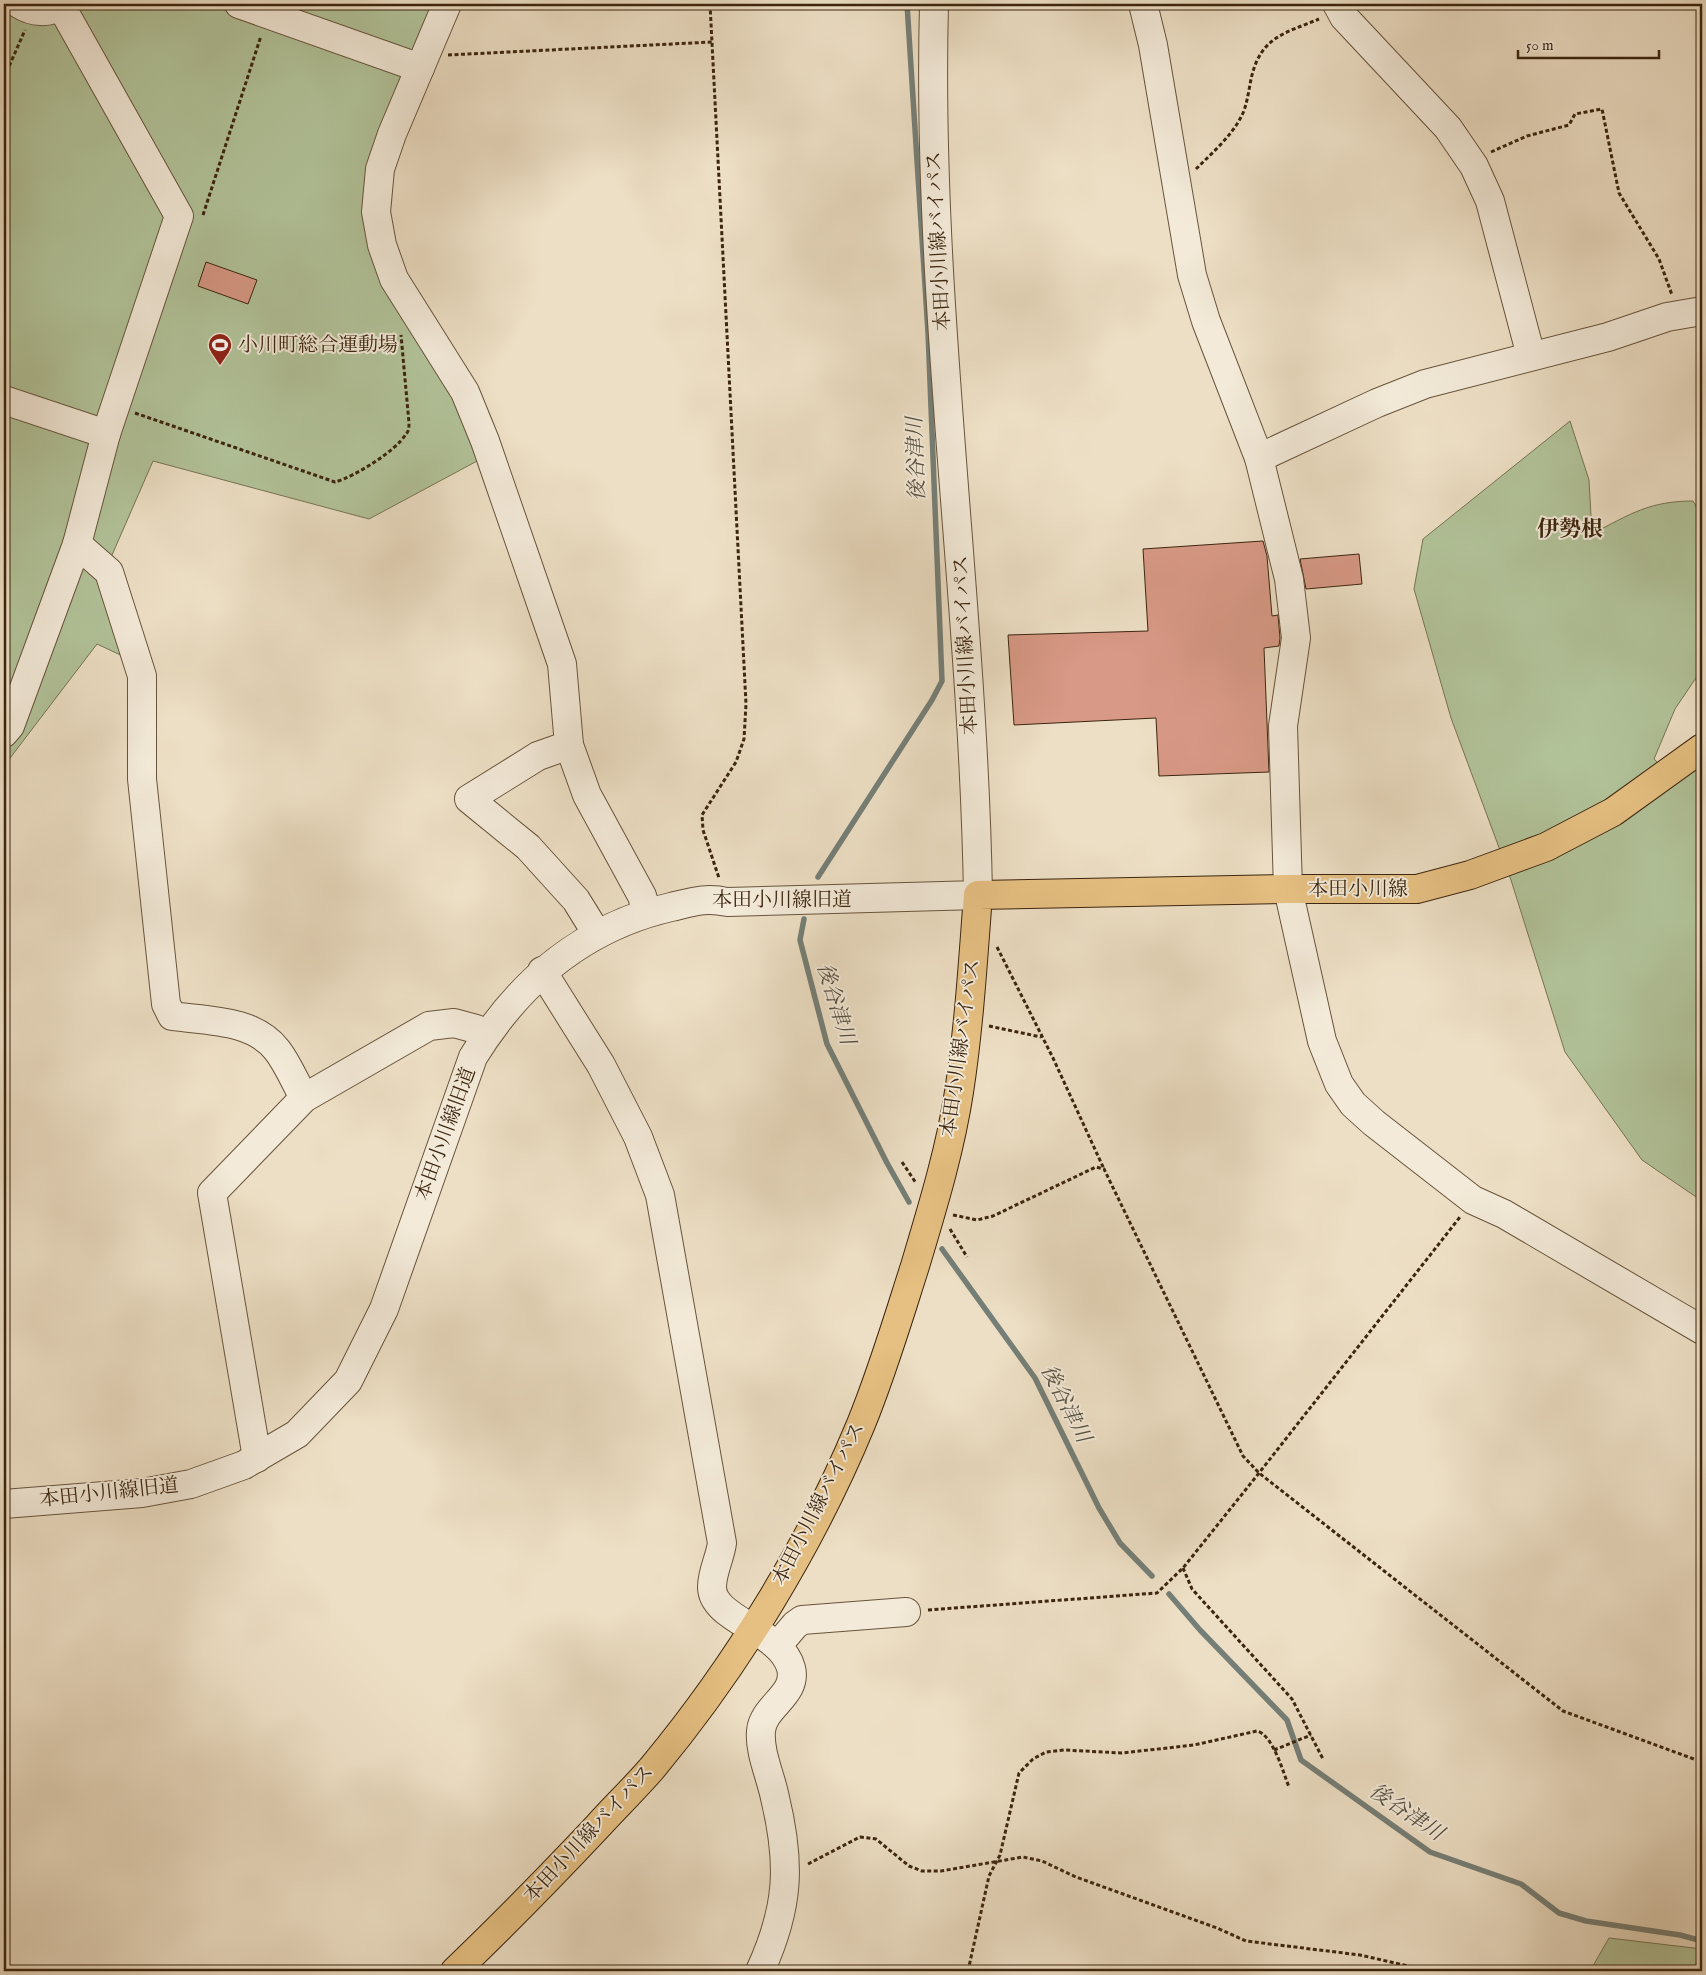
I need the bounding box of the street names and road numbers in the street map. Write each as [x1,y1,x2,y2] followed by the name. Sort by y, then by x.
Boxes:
[922,151,956,331] street label: 本田小川線バイパス
[949,555,983,735] street label: 本田小川線バイパス
[1308,877,1408,902] street label: 本田小川線
[712,888,852,913] street label: 本田小川線旧道
[936,957,986,1139] street label: 本田小川線バイパス
[410,1064,482,1204] street label: 本田小川線旧道
[767,1418,871,1590] street label: 本田小川線バイパス
[38,1473,180,1513] street label: 本田小川線旧道
[519,1760,659,1908] street label: 本田小川線バイパス

